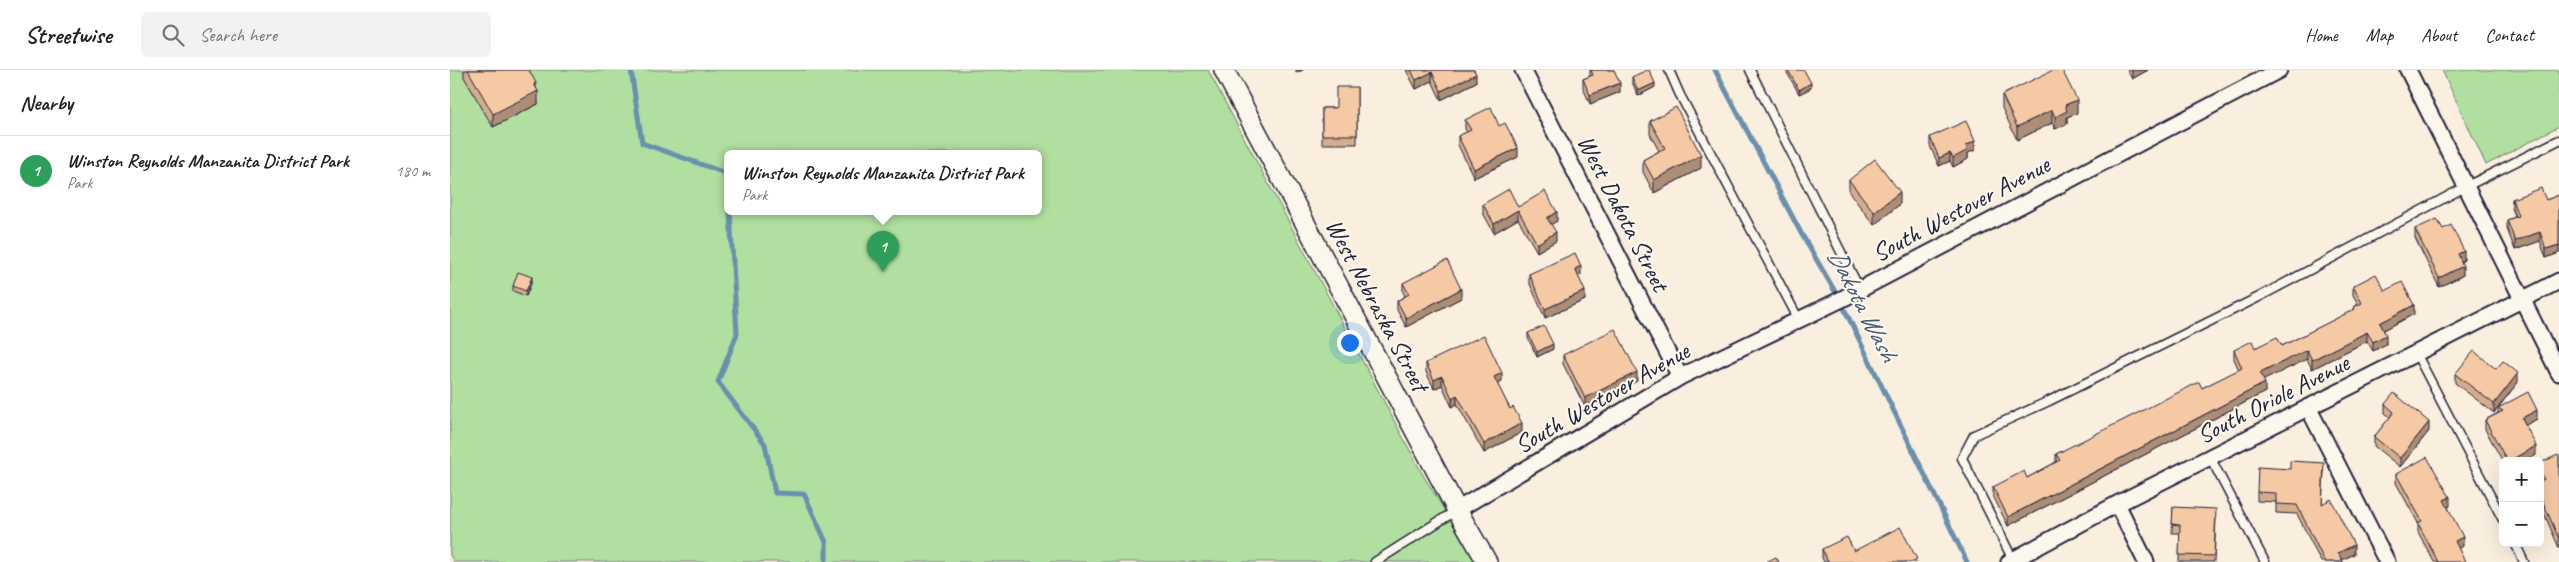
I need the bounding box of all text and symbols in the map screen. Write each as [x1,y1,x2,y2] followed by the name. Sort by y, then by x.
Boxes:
[141,12,491,57] search box
[25,20,111,50] text: Streetwise
[159,21,187,49] icon: search
[199,23,277,47] text: Search here
[2305,24,2338,46] text: Home
[2366,24,2393,46] text: Map
[2421,24,2457,46] text: About
[2485,24,2534,46] text: Contact
[20,90,73,116] text: Nearby
[1570,130,1677,299] street label: West Dakota Street
[1867,148,2057,269] street label: South Westover Avenue
[67,149,349,173] text: Winston Reynolds Manzanita District Park
[724,150,1042,215] popup
[32,161,40,181] text: 1
[396,161,430,181] text: 180 m
[742,161,1024,185] text: Winston Reynolds Manzanita District Park
[67,173,92,193] text: Park
[742,185,767,205] text: Park
[1318,213,1438,400] street label: West Nebraska Street
[867,231,899,272] pin: 1
[1821,243,1906,368] water label: Dakota Wash
[1337,330,1363,356] your location
[1509,334,1697,461] street label: South Westover Avenue
[2192,346,2356,451] street label: South Oriole Avenue
[2499,457,2544,547] map controls
[2499,457,2544,502] button: +
[2499,502,2544,547] button: −

